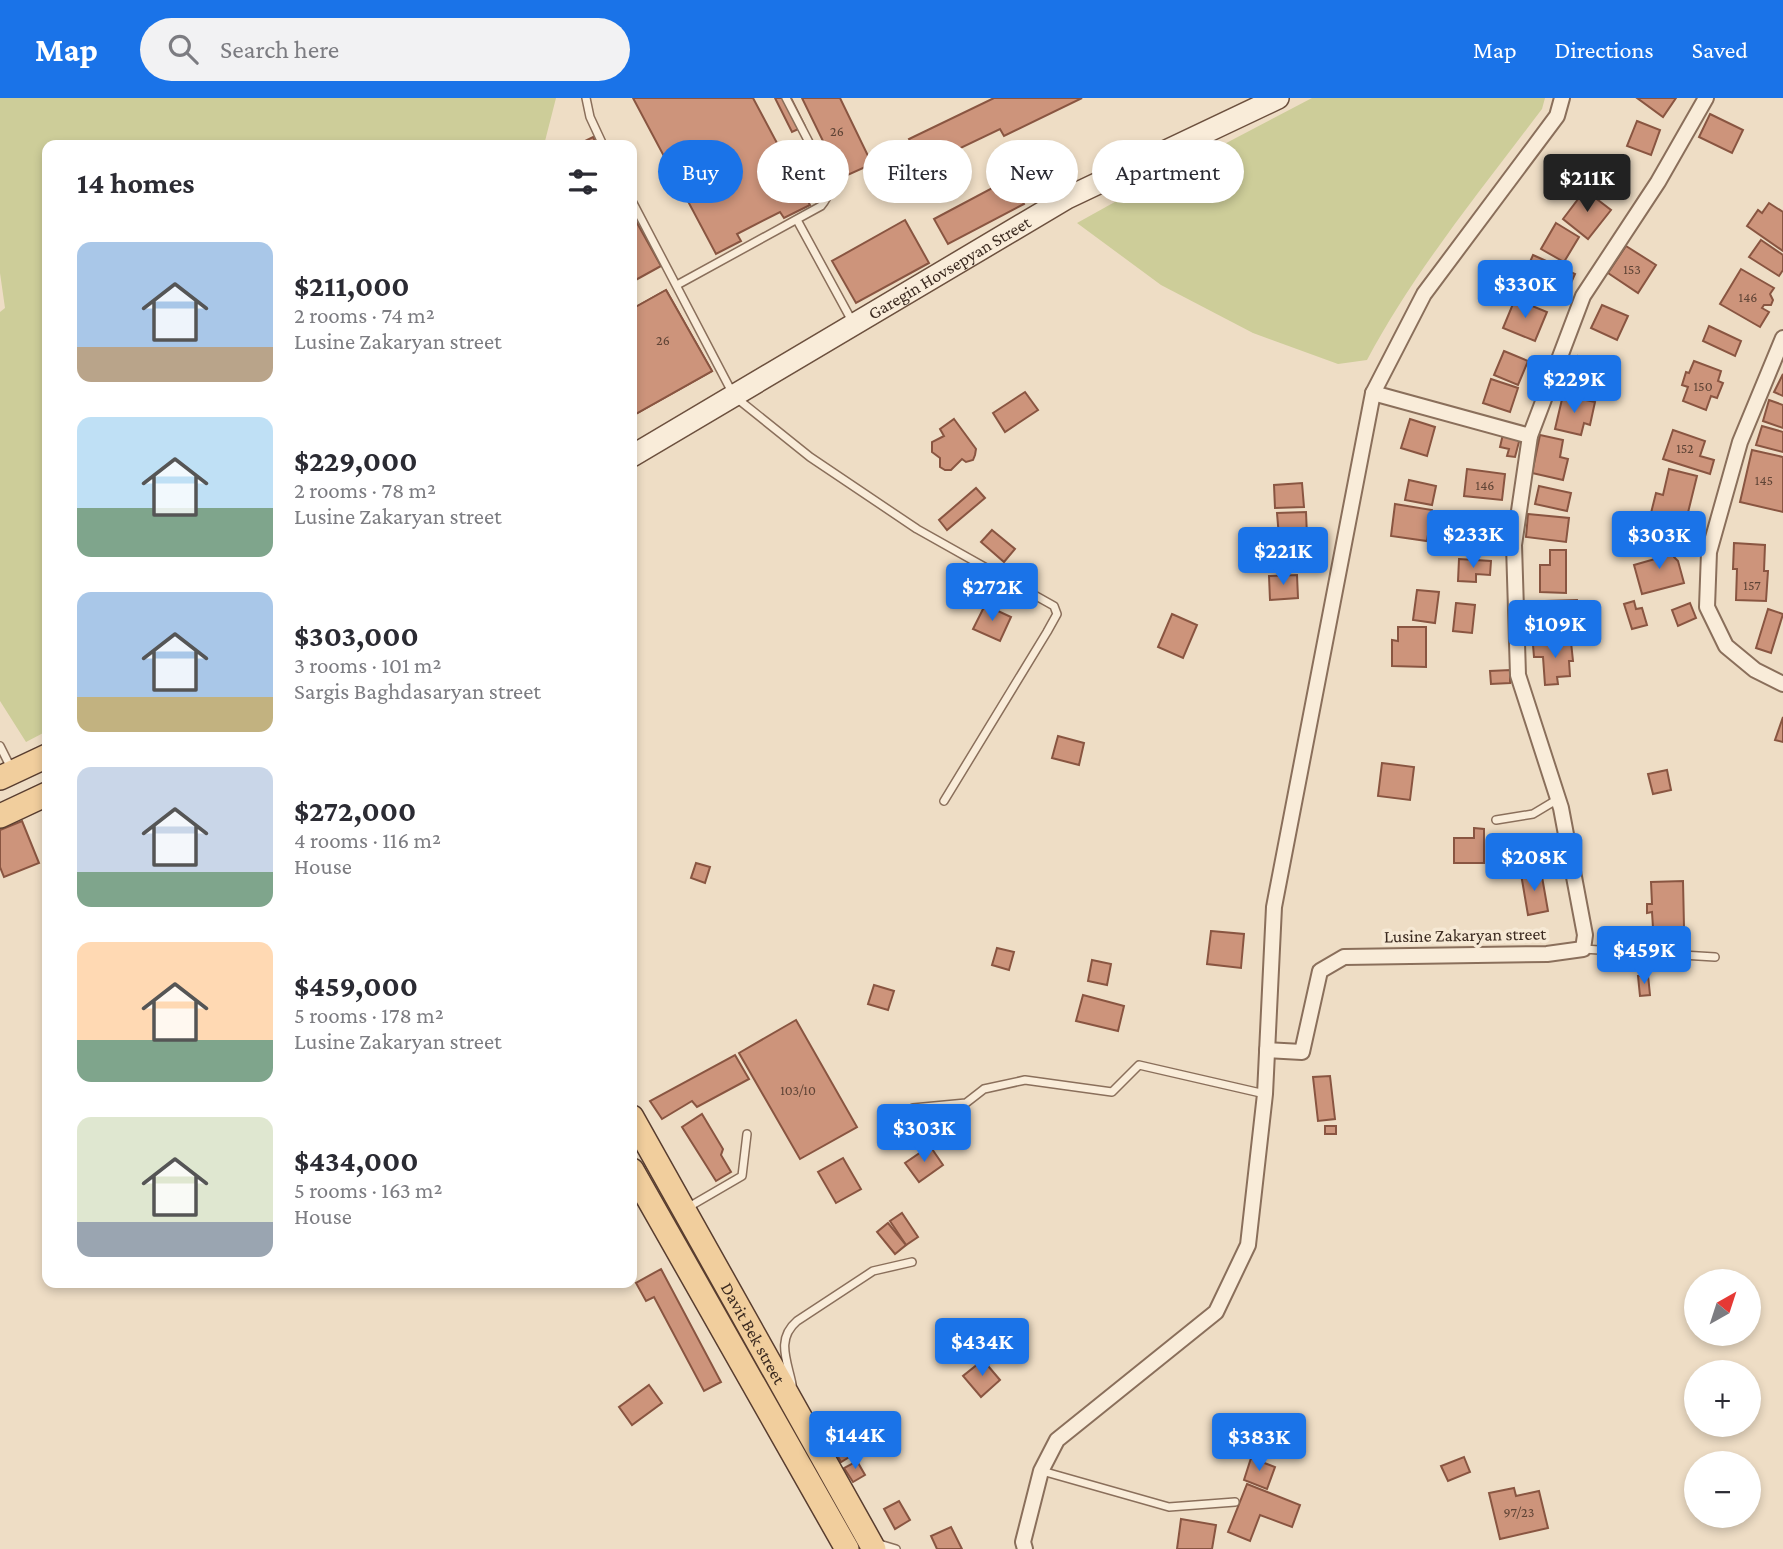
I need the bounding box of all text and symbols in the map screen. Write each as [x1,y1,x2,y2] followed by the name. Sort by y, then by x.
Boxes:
[140,18,630,81] search box
[164,30,202,68] icon: search
[35,31,98,68] text: Map
[220,35,339,64] text: Search here
[1473,36,1517,63] text: Map
[1555,36,1654,63] text: Directions
[1692,36,1748,63] text: Saved
[830,123,844,139] house number: 26
[658,140,743,203] chip: Buy
[757,140,849,203] chip: Rent
[863,140,972,203] chip: Filters
[986,140,1078,203] chip: New
[1092,140,1244,203] chip: Apartment
[1538,155,1636,214] pin: $211K
[564,163,602,201] icon: filters
[1559,164,1615,190] text: $211K
[77,166,195,199] text: 14 homes
[865,211,1035,324] street label: Garegin Hovsepyan Street
[1476,260,1574,320] pin: $330K
[1623,261,1641,277] house number: 153
[294,269,410,302] text: $211,000
[133,270,217,354] icon: home
[1494,270,1556,296] text: $330K
[1739,289,1757,305] house number: 146
[294,302,435,328] text: 2 rooms · 74 m²
[294,328,502,354] text: Lusine Zakaryan street
[656,332,670,348] house number: 26
[1525,356,1623,415] pin: $229K
[1543,365,1605,391] text: $229K
[1693,378,1713,394] house number: 150
[1676,440,1694,456] house number: 152
[294,444,418,477] text: $229,000
[133,445,217,529] icon: home
[1755,472,1773,488] house number: 145
[294,477,436,503] text: 2 rooms · 78 m²
[1476,477,1494,493] house number: 146
[294,503,502,529] text: Lusine Zakaryan street
[1424,510,1522,570] pin: $233K
[1610,512,1708,571] pin: $303K
[1443,520,1503,546] text: $233K
[1628,521,1690,547] text: $303K
[1234,528,1332,587] pin: $221K
[1254,537,1312,563] text: $221K
[943,564,1041,623] pin: $272K
[962,573,1022,599] text: $272K
[1743,577,1761,593] house number: 157
[1506,601,1604,660] pin: $109K
[1524,610,1586,636] text: $109K
[294,619,419,652] text: $303,000
[133,620,217,704] icon: home
[294,652,441,678] text: 3 rooms · 101 m²
[294,678,541,704] text: Sargis Baghdasaryan street
[294,794,416,827] text: $272,000
[133,795,217,879] icon: home
[294,827,441,853] text: 4 rooms · 116 m²
[1485,834,1583,893] pin: $208K
[1501,843,1567,869] text: $208K
[294,853,352,879] text: House
[1384,924,1547,946] street label: Lusine Zakaryan street
[1595,926,1693,986] pin: $459K
[1613,936,1675,962] text: $459K
[294,969,418,1002] text: $459,000
[133,970,217,1054] icon: home
[294,1002,444,1028] text: 5 rooms · 178 m²
[294,1028,502,1054] text: Lusine Zakaryan street
[780,1082,816,1098] house number: 103/10
[875,1104,973,1164] pin: $303K
[893,1114,955,1140] text: $303K
[294,1144,419,1177] text: $434,000
[133,1145,217,1229] icon: home
[294,1177,443,1203] text: 5 rooms · 163 m²
[294,1203,352,1229] text: House
[1684,1269,1760,1346] north arrow
[1684,1269,1761,1528] map controls
[717,1279,790,1389] street label: Davit Bek street
[933,1318,1031,1378] pin: $434K
[951,1328,1013,1354] text: $434K
[1684,1360,1761,1437] button: +
[806,1412,904,1471] pin: $144K
[1210,1414,1308,1473] pin: $383K
[825,1421,885,1447] text: $144K
[1228,1423,1290,1449] text: $383K
[1684,1451,1761,1528] button: −
[1504,1504,1534,1520] house number: 97/23

